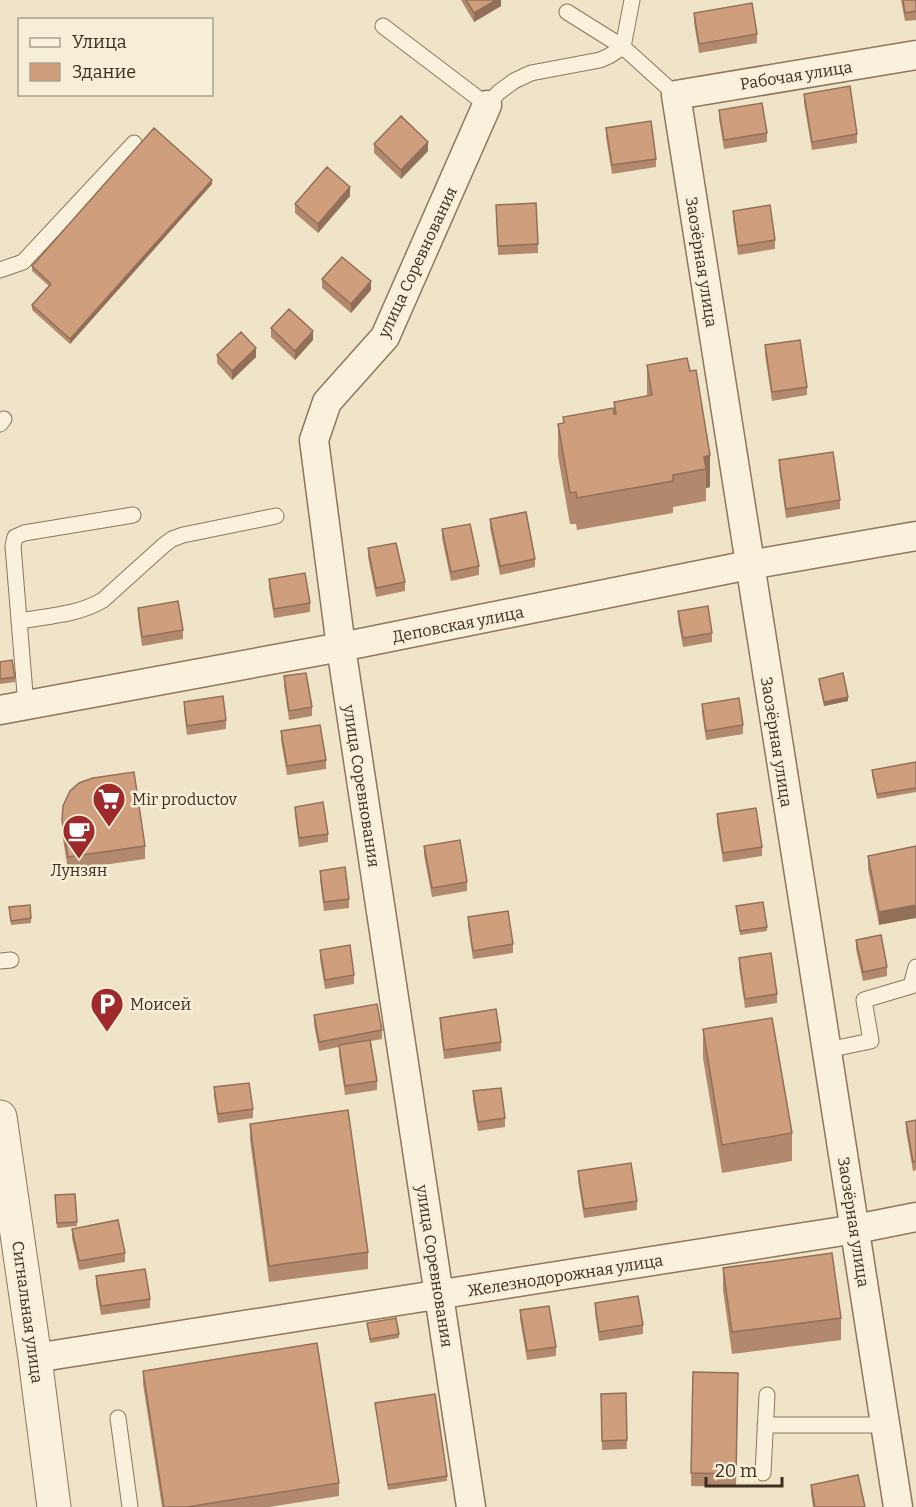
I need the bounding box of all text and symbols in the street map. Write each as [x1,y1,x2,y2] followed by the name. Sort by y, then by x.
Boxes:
[18,18,213,96] legend
[72,31,127,53] text: Улица
[739,57,854,94] street label: Рабочая улица
[72,61,136,83] text: Здание
[374,184,461,342] street label: улица Соревнования
[682,196,721,329] street label: Заозёрная улица
[391,602,526,647] street label: Деповская улица
[757,676,796,809] street label: Заозёрная улица
[339,703,384,869] street label: улица Соревнования
[91,781,127,828] supermarket icon: Mir productov
[132,790,238,809] place label: Mir productov
[61,813,97,860] cafe icon: Лунзян
[51,861,107,880] place label: Лунзян
[89,986,125,1033] parking icon: Моисей
[130,995,191,1014] place label: Моисей
[834,1156,873,1289] street label: Заозёрная улица
[412,1183,457,1349] street label: улица Соревнования
[8,1240,47,1385] street label: Сигнальная улица
[466,1251,665,1300] street label: Железнодорожная улица
[706,1450,782,1488] scale bar
[715,1460,757,1482] text: 20 m

